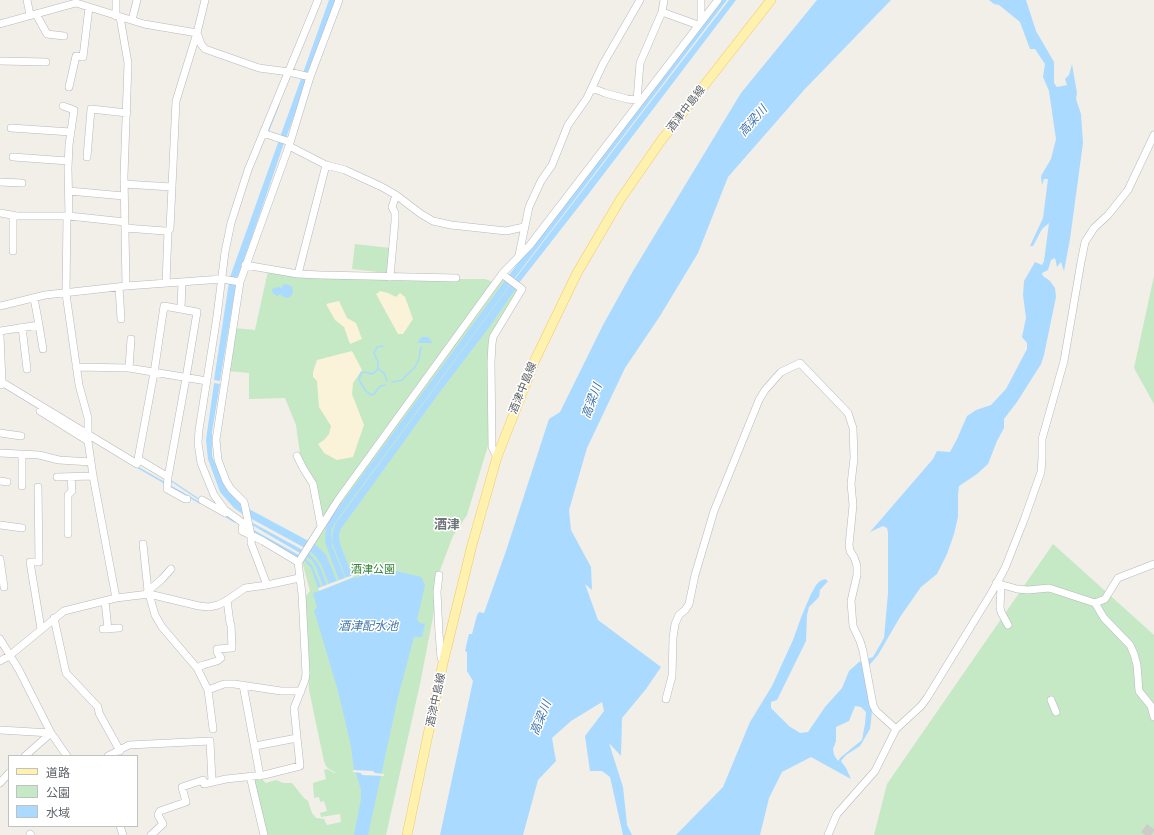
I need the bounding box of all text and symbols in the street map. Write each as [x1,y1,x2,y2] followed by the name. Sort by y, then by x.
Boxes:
[664,83,708,135] street label: 酒津中島線
[736,103,770,139] water label: 高梁川
[507,360,539,416] street label: 酒津中島線
[579,382,605,420] water label: 高梁川
[434,517,460,533] district label: 酒津
[351,563,395,577] park label: 酒津公園
[338,619,398,633] water label: 酒津配水池
[424,672,448,728] street label: 酒津中島線
[528,699,554,737] water label: 高梁川
[8,755,138,827] legend
[46,765,70,780] text: 道路
[46,785,70,800] text: 公園
[46,805,70,820] text: 水域

